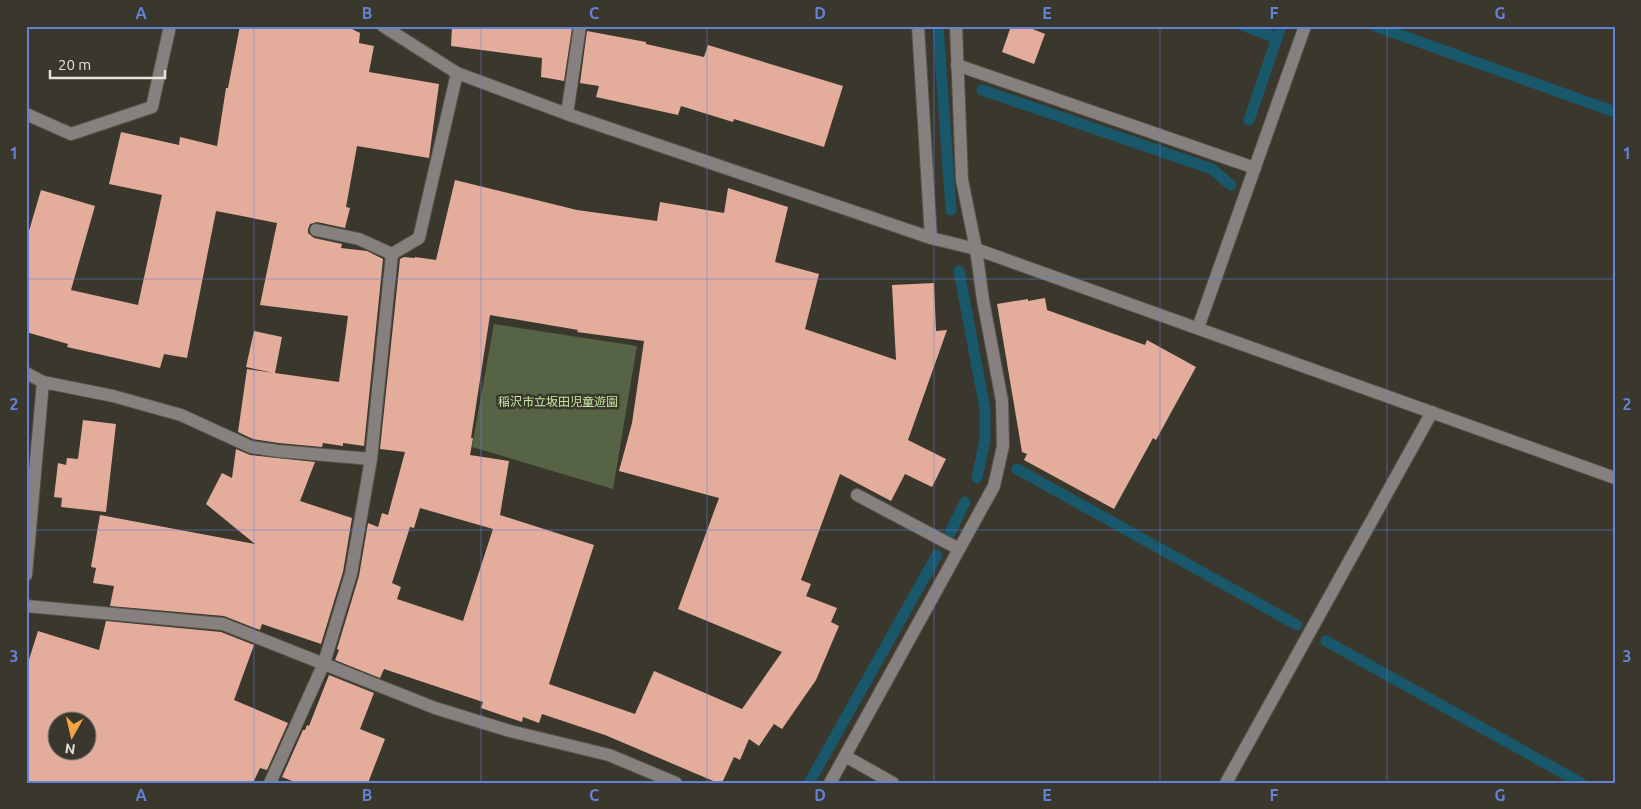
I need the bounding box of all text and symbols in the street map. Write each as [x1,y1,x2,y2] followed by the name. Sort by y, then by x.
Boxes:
[135,4,147,22] text: A
[362,4,372,22] text: B
[589,4,599,22] text: C
[814,4,826,22] text: D
[1042,4,1052,22] text: E
[1270,4,1279,22] text: F
[1494,4,1506,22] text: G
[50,48,165,80] scale bar
[58,56,91,73] text: 20 m
[9,144,19,162] text: 1
[1622,144,1632,162] text: 1
[9,395,19,413] text: 2
[498,395,618,408] park label: 稲沢市立坂田児童遊園
[1622,395,1632,413] text: 2
[9,647,19,665] text: 3
[1622,647,1632,665] text: 3
[48,712,98,762] north arrow
[64,740,76,758] text: N
[135,786,147,804] text: A
[362,786,372,804] text: B
[589,786,599,804] text: C
[814,786,826,804] text: D
[1042,786,1052,804] text: E
[1270,786,1279,804] text: F
[1494,786,1506,804] text: G

